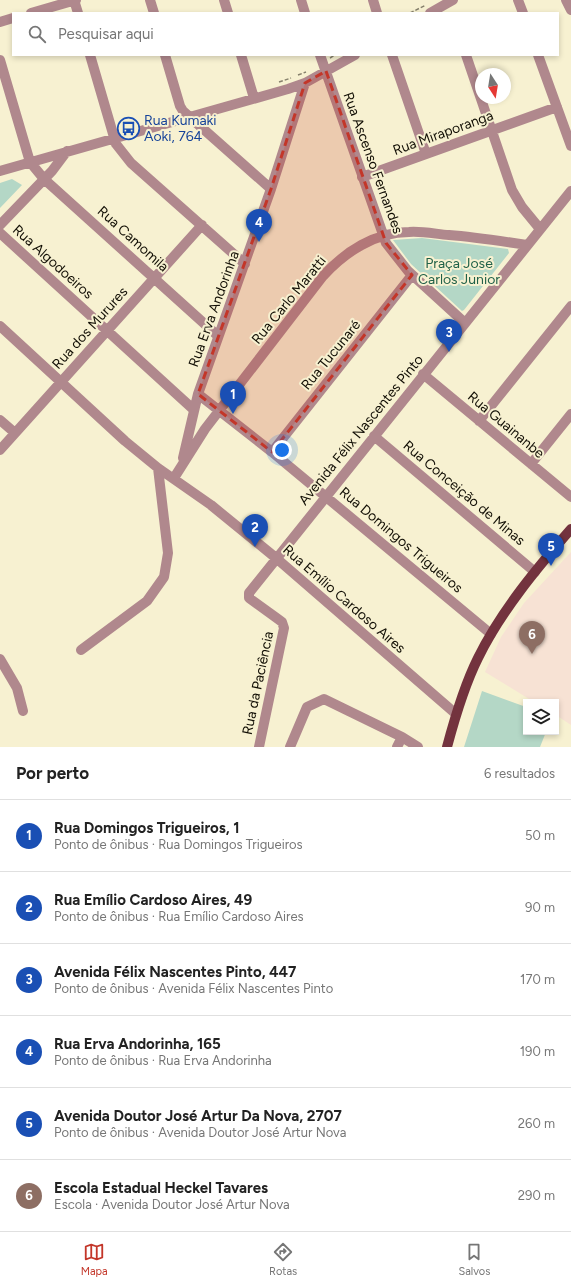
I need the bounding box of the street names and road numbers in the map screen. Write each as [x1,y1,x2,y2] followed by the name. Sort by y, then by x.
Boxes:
[339,90,407,236] street label: Rua Ascenso Fernandes
[390,107,496,159] street label: Rua Miraporanga
[94,203,172,275] street label: Rua Camomila
[9,221,97,303] street label: Rua Algodoeiros
[185,249,243,369] street label: Rua Erva Andorinha
[248,252,330,348] street label: Rua Carlo Maratti
[49,283,131,373] street label: Rua dos Murures
[298,316,364,393] street label: Rua Tucunaré
[295,351,427,509] street label: Avenida Félix Nascentes Pinto
[464,388,548,462] street label: Rua Guainanbe
[400,437,528,549] street label: Rua Conceição de Minas
[336,483,466,597] street label: Rua Domingos Trigueiros
[279,541,409,657] street label: Rua Emílio Cardoso Aires
[239,630,277,736] street label: Rua da Paciência

